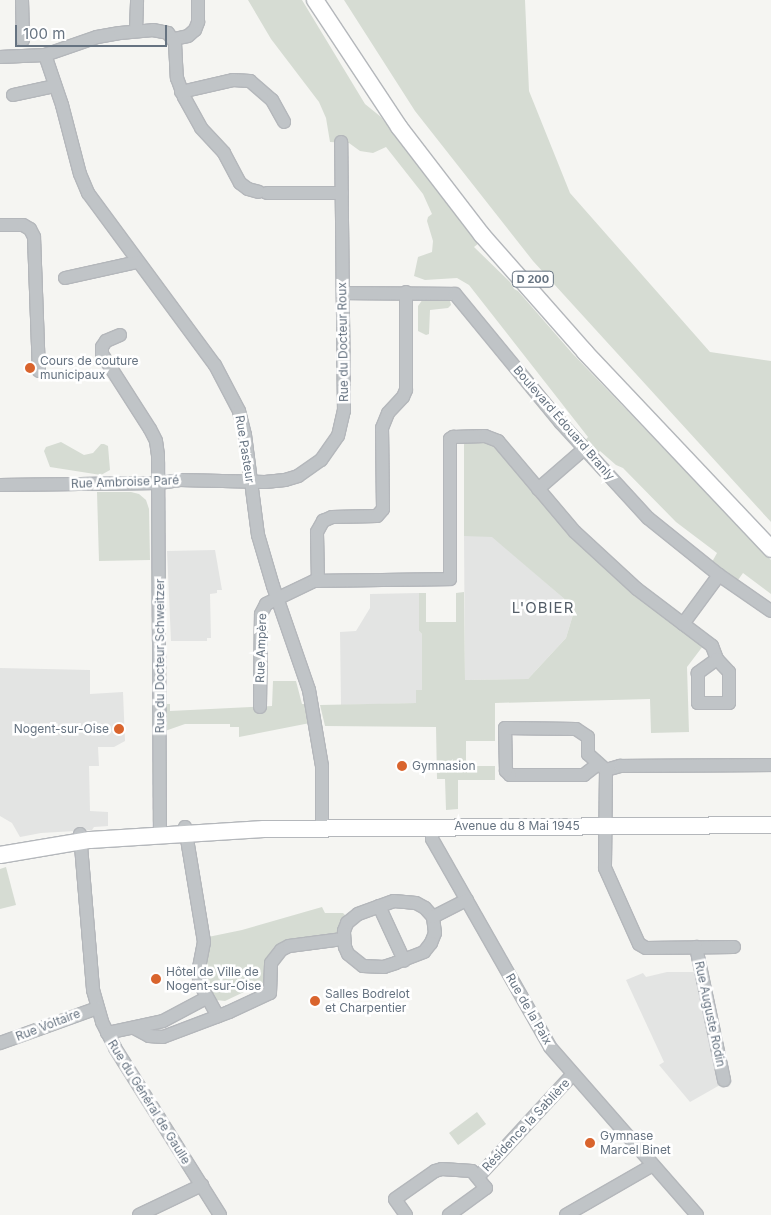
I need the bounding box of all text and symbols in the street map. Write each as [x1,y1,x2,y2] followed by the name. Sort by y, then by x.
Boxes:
[18,15,170,47] scale bar
[23,24,65,43] text: 100 m
[512,270,554,288] road number: D 200
[335,282,351,402] street label: Rue du Docteur Roux
[40,354,138,382] place label: Cours de couture municipaux
[24,362,36,374] marker: Cours de couture municipaux
[510,363,618,483] street label: Boulevard Édouard Branly
[233,414,257,484] street label: Rue Pasteur
[71,473,179,491] street label: Rue Ambroise Paré
[153,579,167,733] street label: Rue du Docteur Schweitzer
[511,599,575,617] district label: L'OBIER
[253,613,269,683] street label: Rue Ampère
[14,722,109,736] place label: Nogent-sur-Oise
[113,723,125,735] marker: Nogent-sur-Oise
[412,759,476,773] place label: Gymnasion
[396,760,408,772] marker: Gymnasion
[454,819,580,833] street label: Avenue du 8 Mai 1945
[692,960,728,1068] street label: Rue Auguste Rodin
[166,965,261,993] place label: Hôtel de Ville de Nogent-sur-Oise
[503,971,555,1047] street label: Rue de la Paix
[150,973,162,985] marker: Hôtel de Ville de Nogent-sur-Oise
[325,987,410,1015] place label: Salles Bodrelot et Charpentier
[309,995,321,1007] marker: Salles Bodrelot et Charpentier
[14,1006,82,1044] street label: Rue Voltaire
[105,1037,193,1167] street label: Rue du Général de Gaulle
[479,1076,573,1174] street label: Résidence la Sablière
[600,1129,671,1157] place label: Gymnase Marcel Binet
[584,1137,596,1149] marker: Gymnase Marcel Binet

